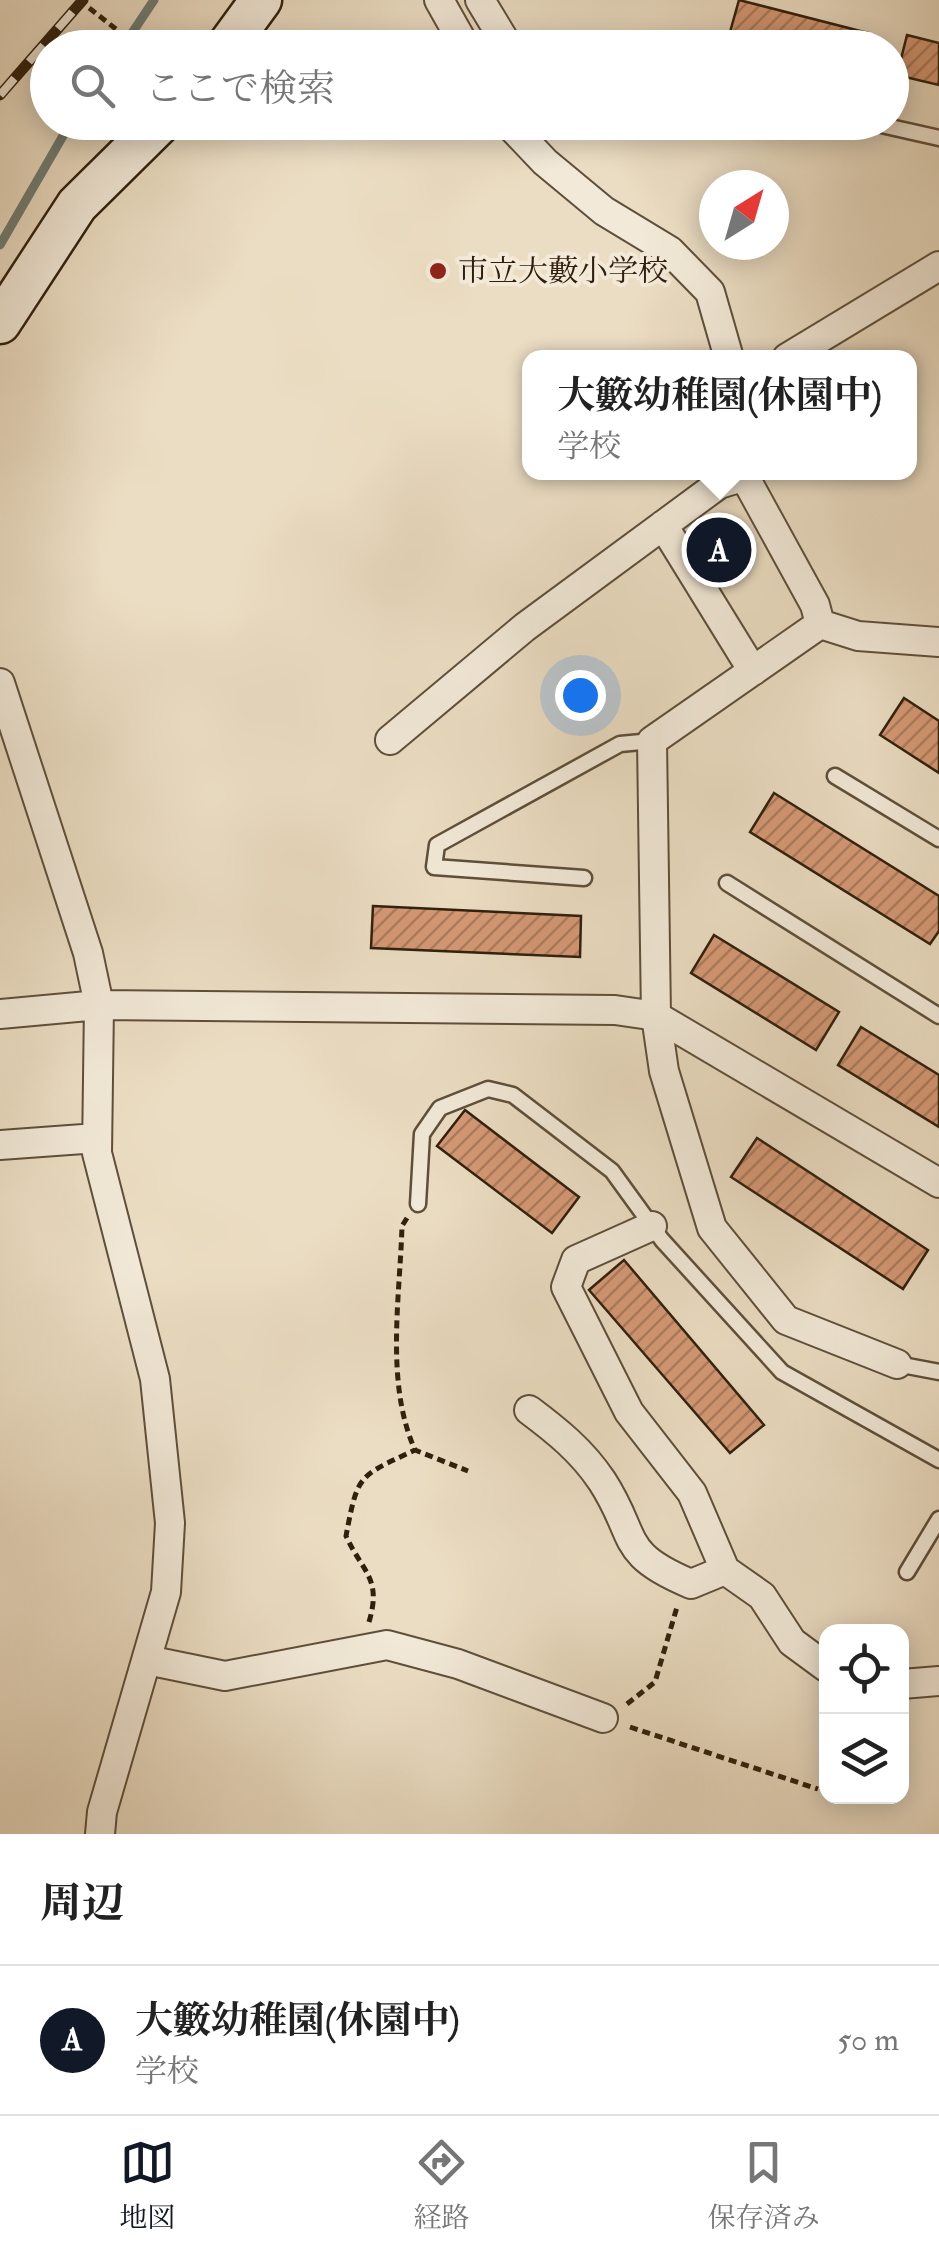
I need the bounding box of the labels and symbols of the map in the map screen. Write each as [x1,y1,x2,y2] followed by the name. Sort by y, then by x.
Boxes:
[699,170,789,260] north arrow
[458,253,668,290] place label: 市立大藪小学校
[427,260,449,282] marker: 市立大藪小学校
[686,512,752,588] pin: A
[555,670,606,721] your location

